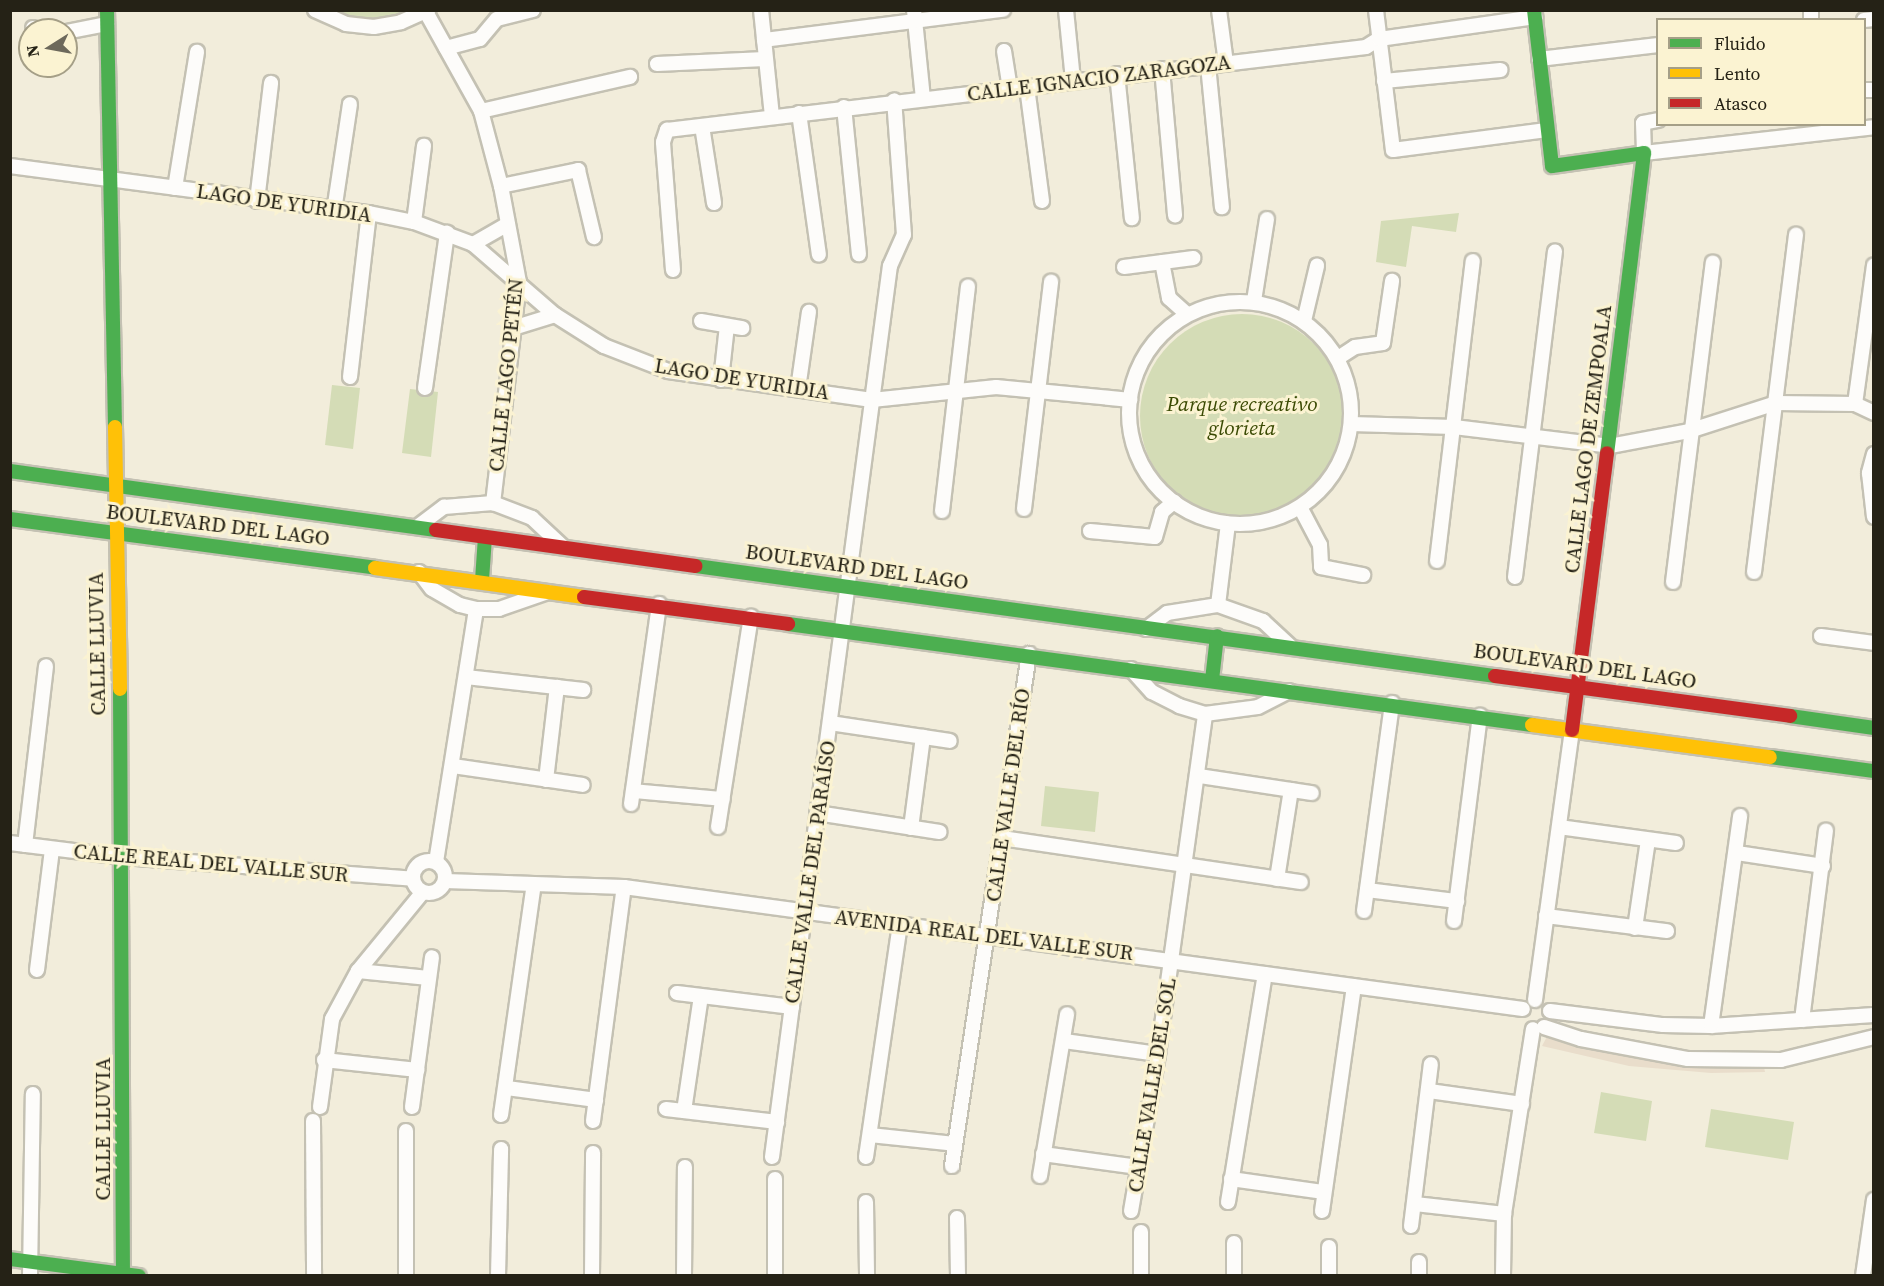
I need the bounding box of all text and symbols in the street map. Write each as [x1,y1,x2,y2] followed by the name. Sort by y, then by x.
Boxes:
[18,18,78,78] north arrow
[1656,18,1866,126] legend
[1714,31,1766,56] text: Fluido
[20,43,44,59] text: N
[966,49,1232,107] street label: CALLE IGNACIO ZARAGOZA
[1714,61,1760,86] text: Lento
[1714,91,1767,116] text: Atasco
[194,178,374,228] street label: LAGO DE YURIDIA
[483,277,529,473] street label: CALLE LAGO PETÉN
[1559,303,1617,575] street label: CALLE LAGO DE ZEMPOALA
[652,353,832,405] street label: LAGO DE YURIDIA
[1167,391,1317,441] park label: Parque recreativo glorieta
[105,499,331,551] street label: BOULEVARD DEL LAGO
[744,539,970,595] street label: BOULEVARD DEL LAGO
[83,572,111,716] street label: CALLE LLUVIA
[1472,638,1698,694] street label: BOULEVARD DEL LAGO
[980,686,1036,904] street label: CALLE VALLE DEL RÍO
[779,738,841,1006] street label: CALLE VALLE DEL PARAÍSO
[72,838,350,888] street label: CALLE REAL DEL VALLE SUR
[833,904,1135,966] street label: AVENIDA REAL DEL VALLE SUR
[1123,975,1181,1195] street label: CALLE VALLE DEL SOL
[90,1057,116,1201] street label: CALLE LLUVIA

